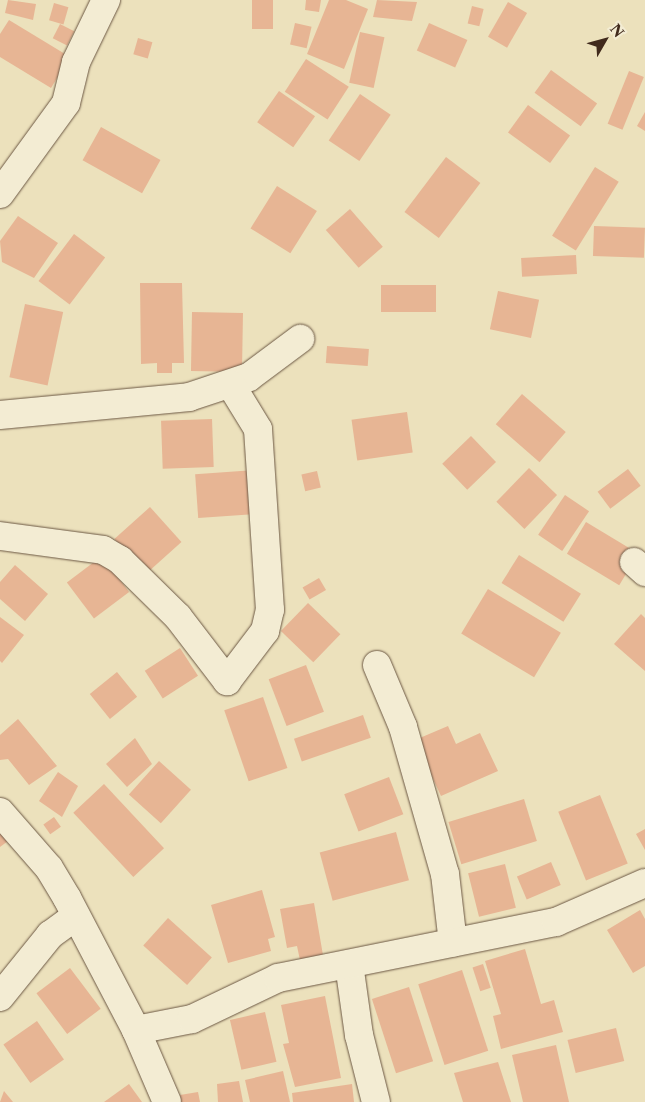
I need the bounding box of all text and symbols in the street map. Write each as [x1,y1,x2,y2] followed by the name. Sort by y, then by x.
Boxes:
[580,15,630,65] north arrow
[606,20,628,41] text: N

